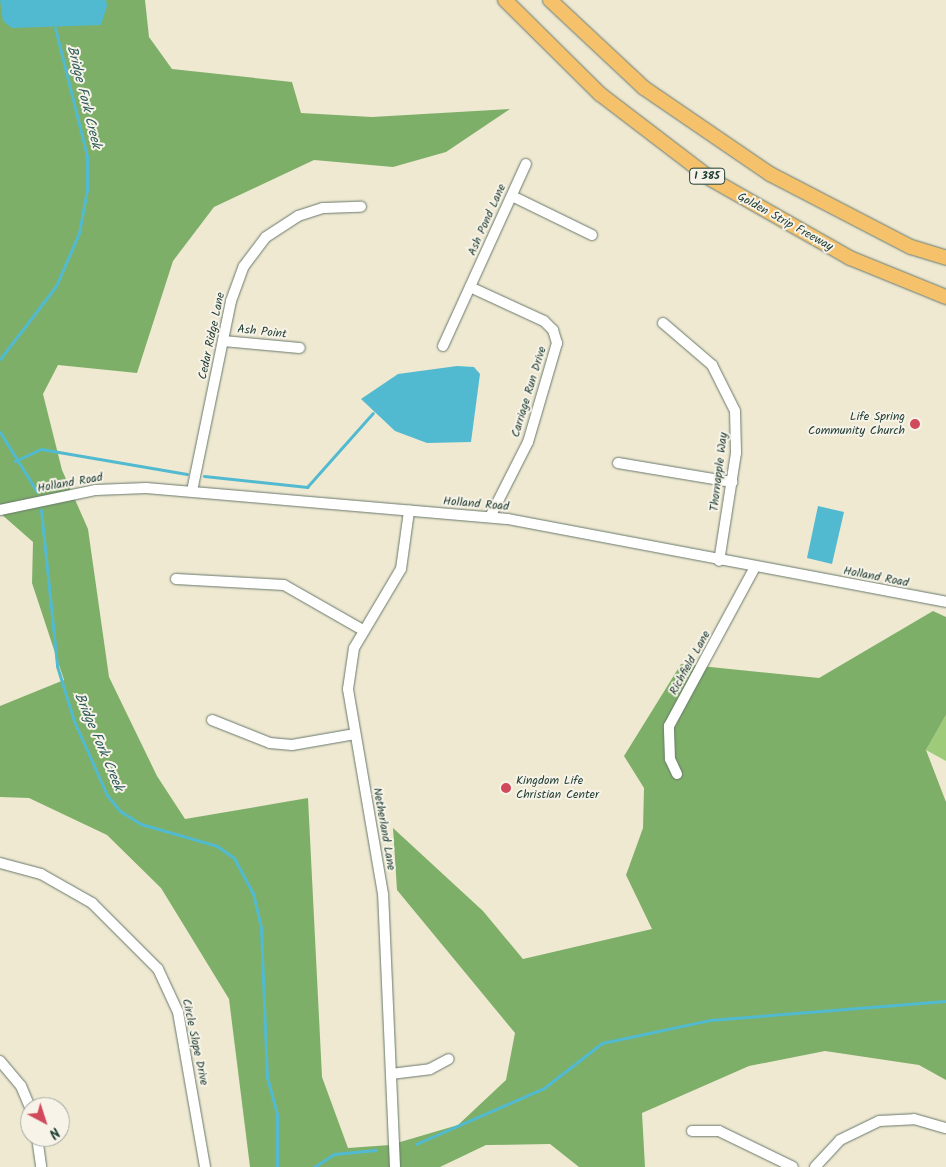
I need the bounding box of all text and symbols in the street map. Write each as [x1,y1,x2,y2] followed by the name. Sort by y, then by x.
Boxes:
[63,44,105,150] water label: Bridge Fork Creek
[688,168,726,185] road number: I 385
[465,182,509,258] street label: Ash Pond Lane
[735,190,835,254] street label: Golden Strip Freeway
[196,291,228,381] street label: Cedar Ridge Lane
[237,322,287,342] street label: Ash Point
[508,345,550,439] street label: Carriage Run Drive
[808,410,905,438] place label: Life Spring Community Church
[909,418,921,430] marker: Life Spring Community Church
[707,432,731,512] street label: Thornapple Way
[36,470,104,496] street label: Holland Road
[442,494,510,514] street label: Holland Road
[842,564,910,590] street label: Holland Road
[666,628,714,698] street label: Richfield Lane
[71,690,127,794] water label: Bridge Fork Creek
[516,774,599,802] place label: Kingdom Life Christian Center
[500,782,512,794] marker: Kingdom Life Christian Center
[370,787,398,871] street label: Netherland Lane
[179,997,211,1087] street label: Circle Slope Drive
[20,1097,70,1147] north arrow
[44,1121,64,1144] text: N

